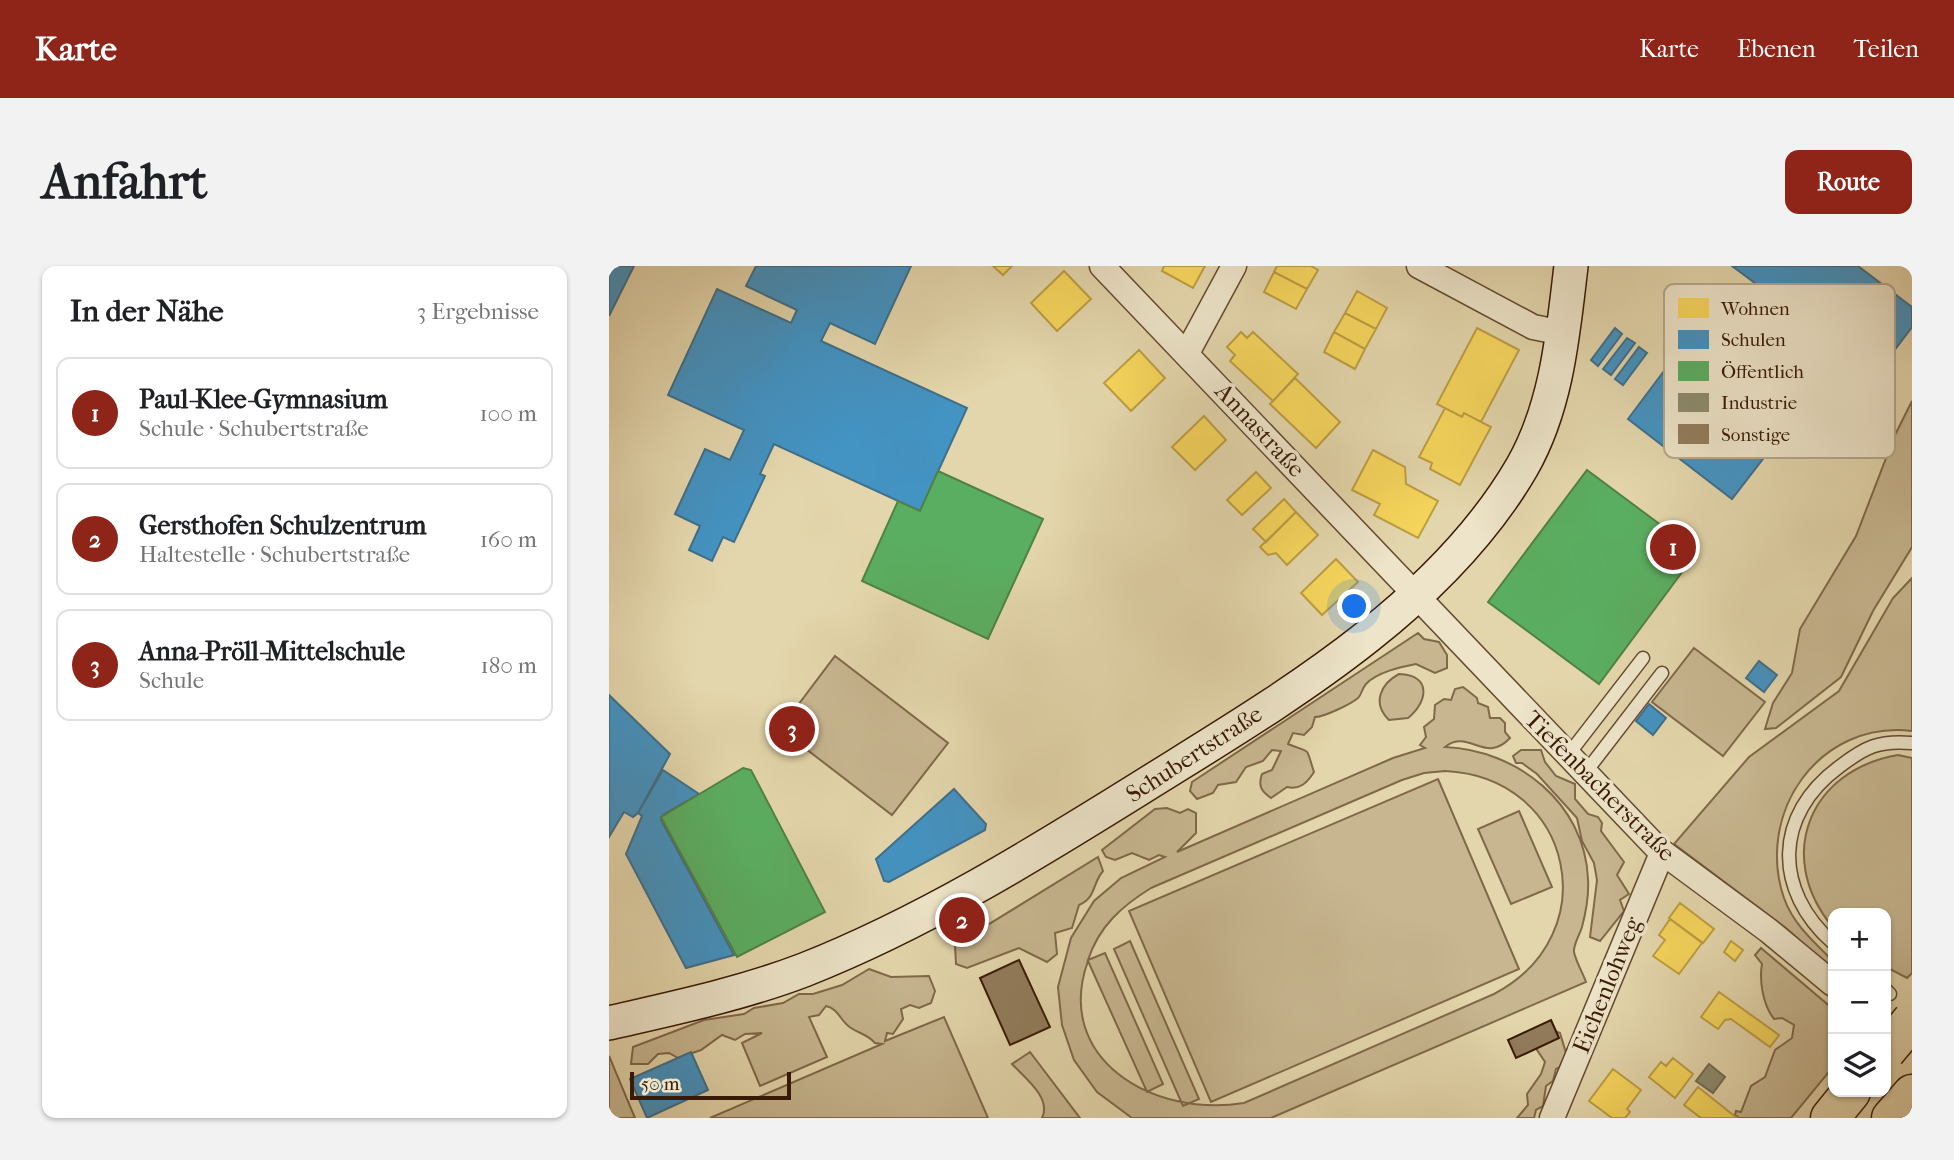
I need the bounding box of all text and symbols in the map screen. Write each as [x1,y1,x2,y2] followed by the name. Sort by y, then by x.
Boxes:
[35,30,117,69] text: Karte
[1639,35,1699,63] text: Karte
[1737,35,1816,63] text: Ebenen
[1854,35,1919,63] text: Teilen
[1785,150,1912,214] button: Route
[42,153,207,211] text: Anfahrt
[1664,284,1895,458] legend
[70,294,224,329] text: In der Nähe
[417,298,539,325] text: 3 Ergebnisse
[1720,298,1790,320] text: Wohnen
[1721,329,1786,351] text: Schulen
[1721,361,1804,383] text: Öffentlich
[1209,376,1311,483] street label: Annastraße
[139,384,388,415] text: Paul-Klee-Gymnasium
[1721,392,1797,414] text: Industrie
[91,400,99,427] text: 1
[479,400,537,427] text: 100 m
[139,415,369,442] text: Schule · Schubertstraße
[1721,424,1790,446] text: Sonstige
[139,510,426,541] text: Gersthofen Schulzentrum
[1650,521,1696,573] pin: 1
[89,526,101,553] text: 2
[480,526,537,553] text: 160 m
[139,541,410,568] text: Haltestelle · Schubertstraße
[1337,589,1371,623] your location
[139,636,405,667] text: Anna-Pröll-Mittelschule
[90,652,100,679] text: 3
[480,652,537,679] text: 180 m
[139,667,204,694] text: Schule
[1121,700,1267,808] street label: Schubertstraße
[769,703,815,755] pin: 3
[1519,705,1681,867] street label: Tiefenbacherstraße
[939,894,985,946] pin: 2
[1828,908,1891,1097] map controls
[1828,908,1891,971] button: +
[1567,912,1648,1057] street label: Eichenlohweg
[1828,971,1891,1034] button: −
[1828,1034,1891,1097] button: layers
[630,1069,791,1101] scale bar
[641,1073,680,1095] text: 50 m

